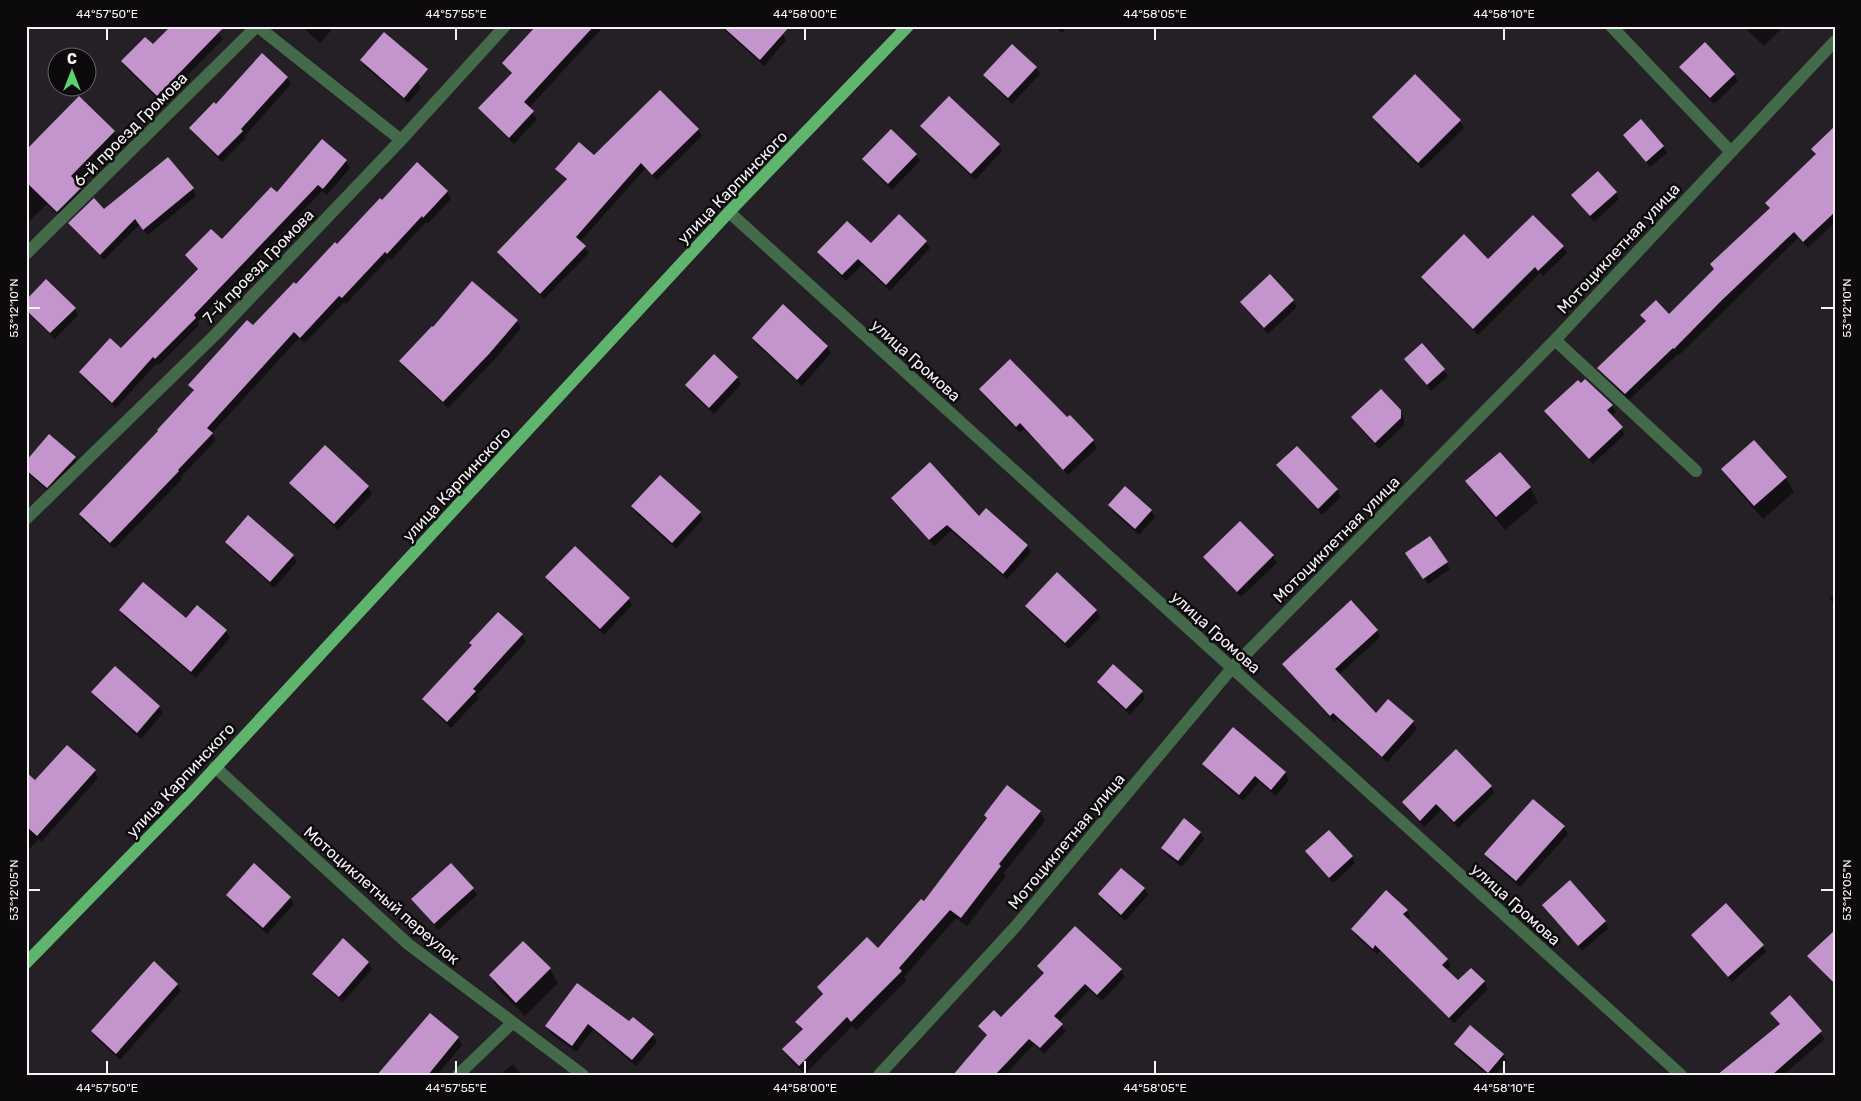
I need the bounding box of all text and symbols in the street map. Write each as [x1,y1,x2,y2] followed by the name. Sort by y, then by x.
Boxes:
[76,7,138,21] text: 44°57'50"E
[425,7,487,21] text: 44°57'55"E
[773,7,837,21] text: 44°58'00"E
[1123,7,1187,21] text: 44°58'05"E
[1473,7,1535,21] text: 44°58'10"E
[48,48,98,98] north arrow
[67,51,77,68] text: С
[69,68,191,190] street label: 6-й проезд Громова
[674,127,791,248] street label: улица Карпинского
[1553,179,1684,317] street label: Мотоциклетная улица
[199,205,318,327] street label: 7-й проезд Громова
[7,278,21,338] text: 53°12'10"N
[1840,278,1854,338] text: 53°12'10"N
[867,315,964,405] street label: улица Громова
[398,423,514,546] street label: улица Карпинского
[1269,472,1404,607] street label: Мотоциклетная улица
[1167,587,1264,677] street label: улица Громова
[122,719,238,842] street label: улица Карпинского
[1004,770,1129,913] street label: Мотоциклетная улица
[300,822,464,969] street label: Мотоциклетный переулок
[7,859,21,921] text: 53°12'05"N
[1467,859,1564,949] street label: улица Громова
[1840,859,1854,921] text: 53°12'05"N
[76,1081,138,1095] text: 44°57'50"E
[425,1081,487,1095] text: 44°57'55"E
[773,1081,837,1095] text: 44°58'00"E
[1123,1081,1187,1095] text: 44°58'05"E
[1473,1081,1535,1095] text: 44°58'10"E

